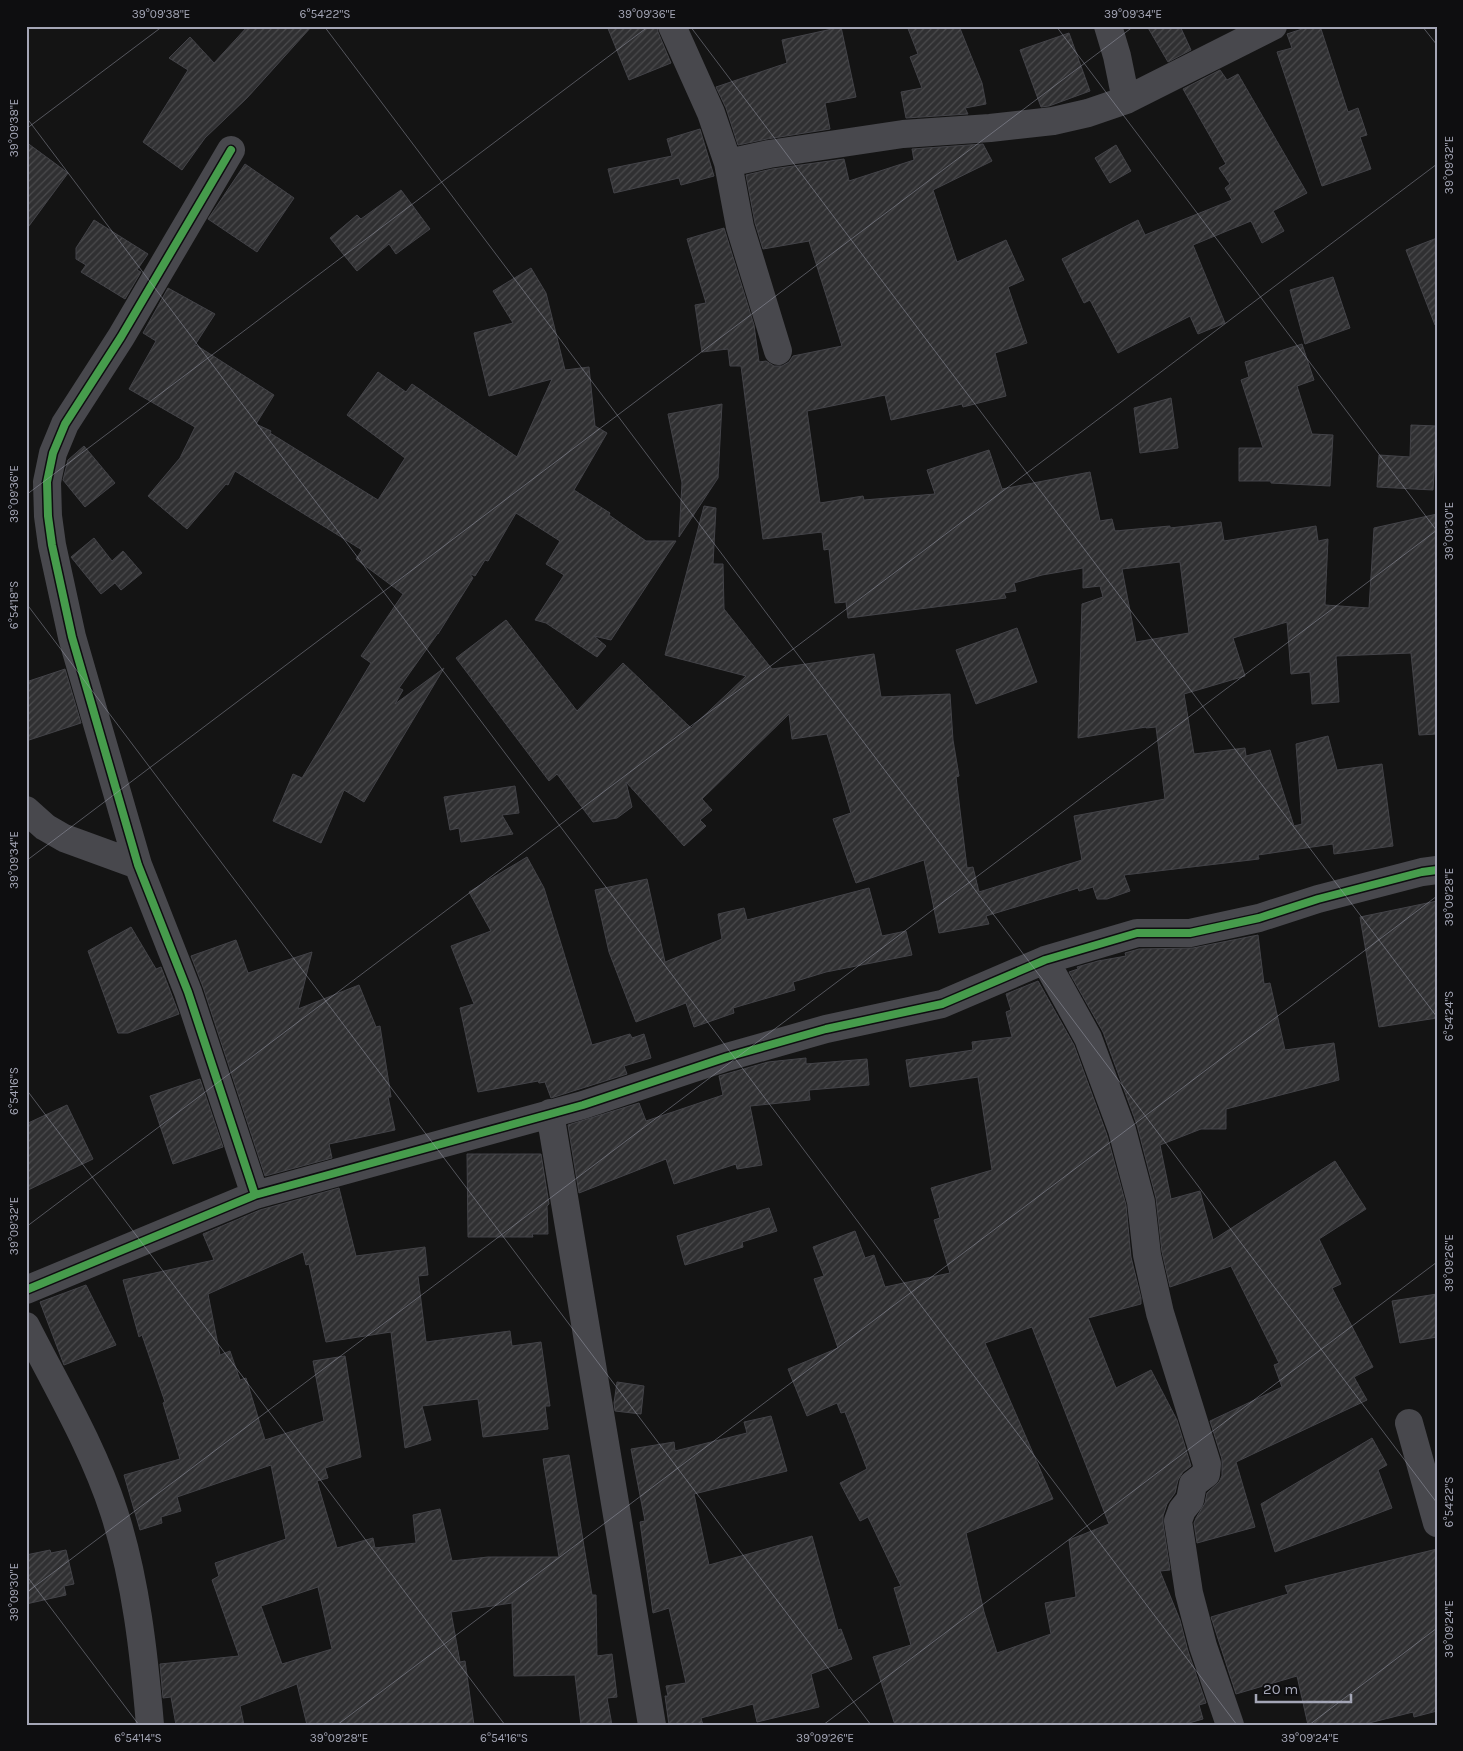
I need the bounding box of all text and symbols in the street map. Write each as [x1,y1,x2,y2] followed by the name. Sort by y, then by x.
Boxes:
[132,7,190,21] text: 39°09'38"E
[300,7,350,21] text: 6°54'22"S
[618,7,676,21] text: 39°09'36"E
[1104,7,1162,21] text: 39°09'34"E
[7,99,21,157] text: 39°09'38"E
[1442,136,1456,194] text: 39°09'32"E
[7,465,21,523] text: 39°09'36"E
[1442,502,1456,560] text: 39°09'30"E
[7,581,21,629] text: 6°54'18"S
[7,831,21,889] text: 39°09'34"E
[1442,868,1456,926] text: 39°09'28"E
[1442,991,1456,1041] text: 6°54'24"S
[7,1067,21,1115] text: 6°54'16"S
[7,1197,21,1255] text: 39°09'32"E
[1442,1234,1456,1292] text: 39°09'26"E
[1442,1477,1456,1527] text: 6°54'22"S
[7,1563,21,1621] text: 39°09'30"E
[1442,1600,1456,1658] text: 39°09'24"E
[1256,1671,1350,1703] scale bar
[1263,1680,1298,1698] text: 20 m
[114,1731,162,1745] text: 6°54'14"S
[310,1731,368,1745] text: 39°09'28"E
[480,1731,528,1745] text: 6°54'16"S
[796,1731,854,1745] text: 39°09'26"E
[1281,1731,1339,1745] text: 39°09'24"E

